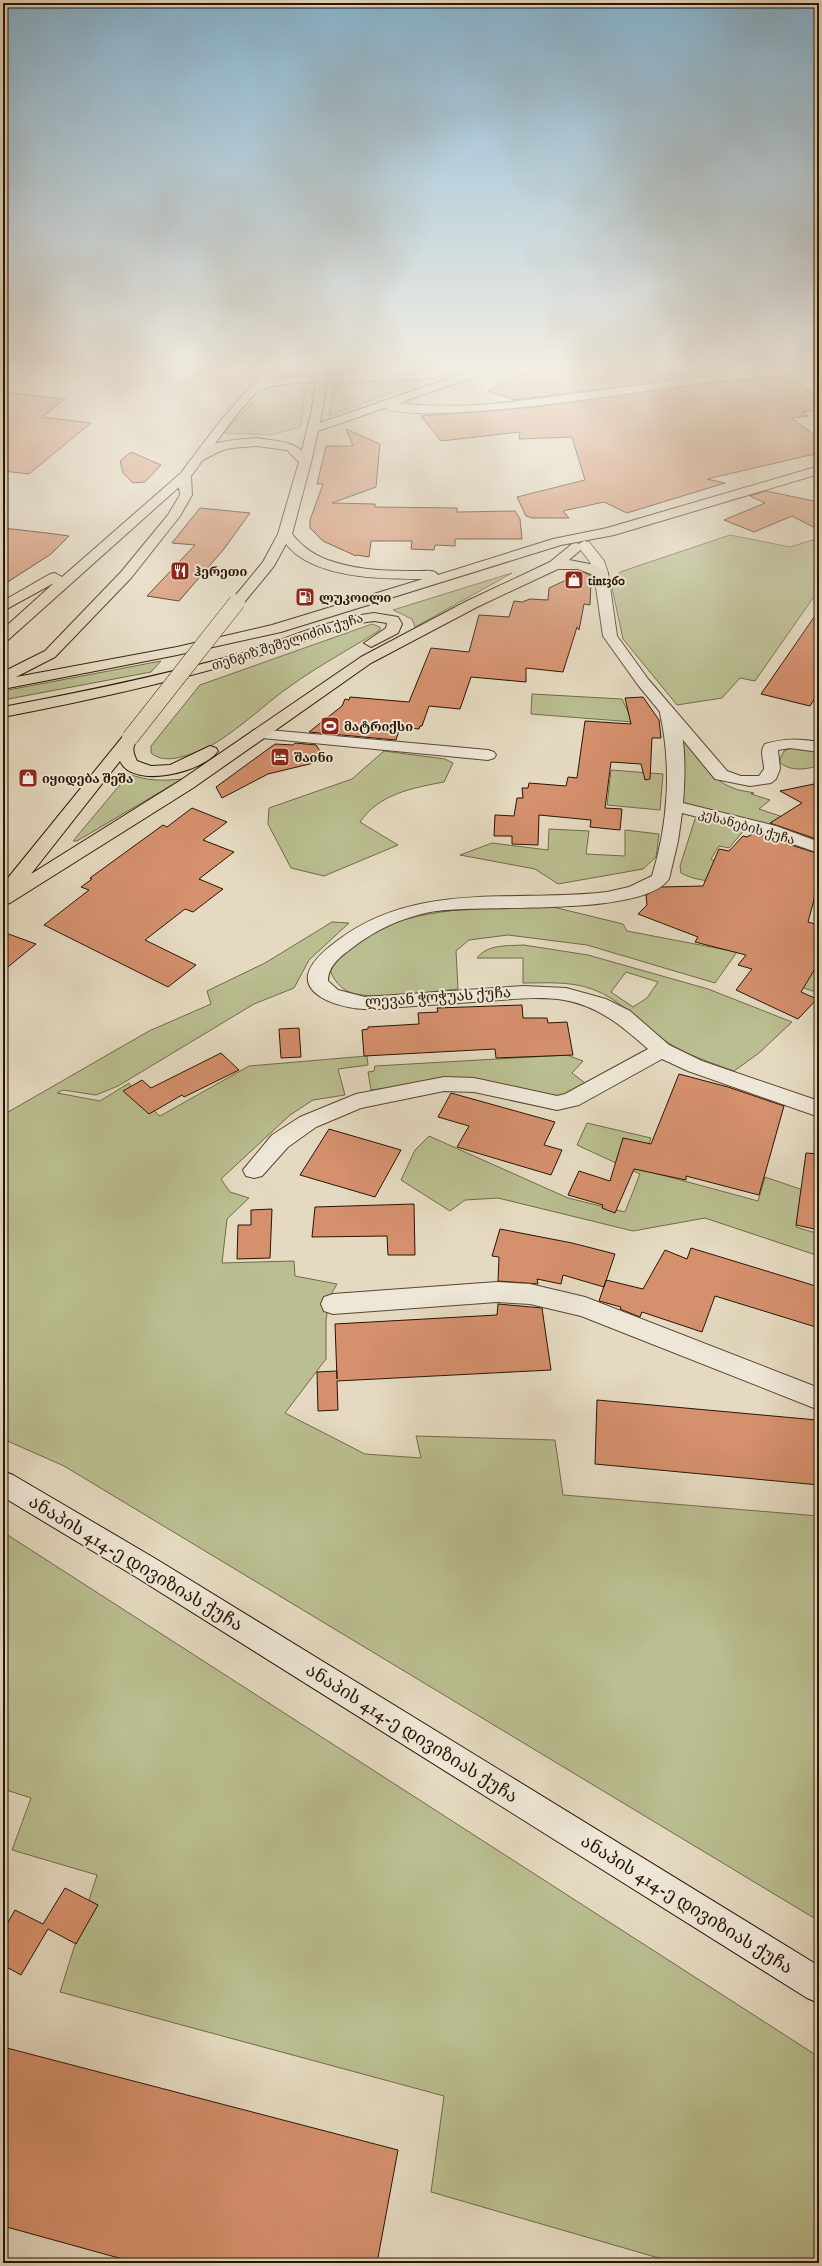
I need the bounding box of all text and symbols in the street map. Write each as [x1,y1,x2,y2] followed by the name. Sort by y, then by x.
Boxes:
[169,560,191,582] restaurant icon: ჰერეთი
[194,564,247,580] place label: ჰერეთი
[563,569,585,591] shop icon: tint360
[588,573,625,589] place label: tint360
[294,586,316,608] fuel station icon: ლუკოილი
[319,590,392,606] place label: ლუკოილი
[210,610,365,674] street label: თენგიზ შეშელიძის ქუჩა
[319,715,341,737] sports icon: მატრიქსი
[344,719,413,735] place label: მატრიქსი
[269,746,291,768] hotel icon: შაინი
[293,750,333,766] place label: შაინი
[17,767,39,789] shop icon: იყიდება შეშა
[42,771,133,787] place label: იყიდება შეშა
[697,806,797,848] street label: კესანების ქუჩა
[364,983,512,1012] street label: ლევან ჭოჭუას ქუჩა
[24,1491,247,1637] street label: ანაპის 414-ე დივიზიას ქუჩა
[301,1659,522,1808] street label: ანაპის 414-ე დივიზიას ქუჩა
[576,1830,797,1979] street label: ანაპის 414-ე დივიზიას ქუჩა

